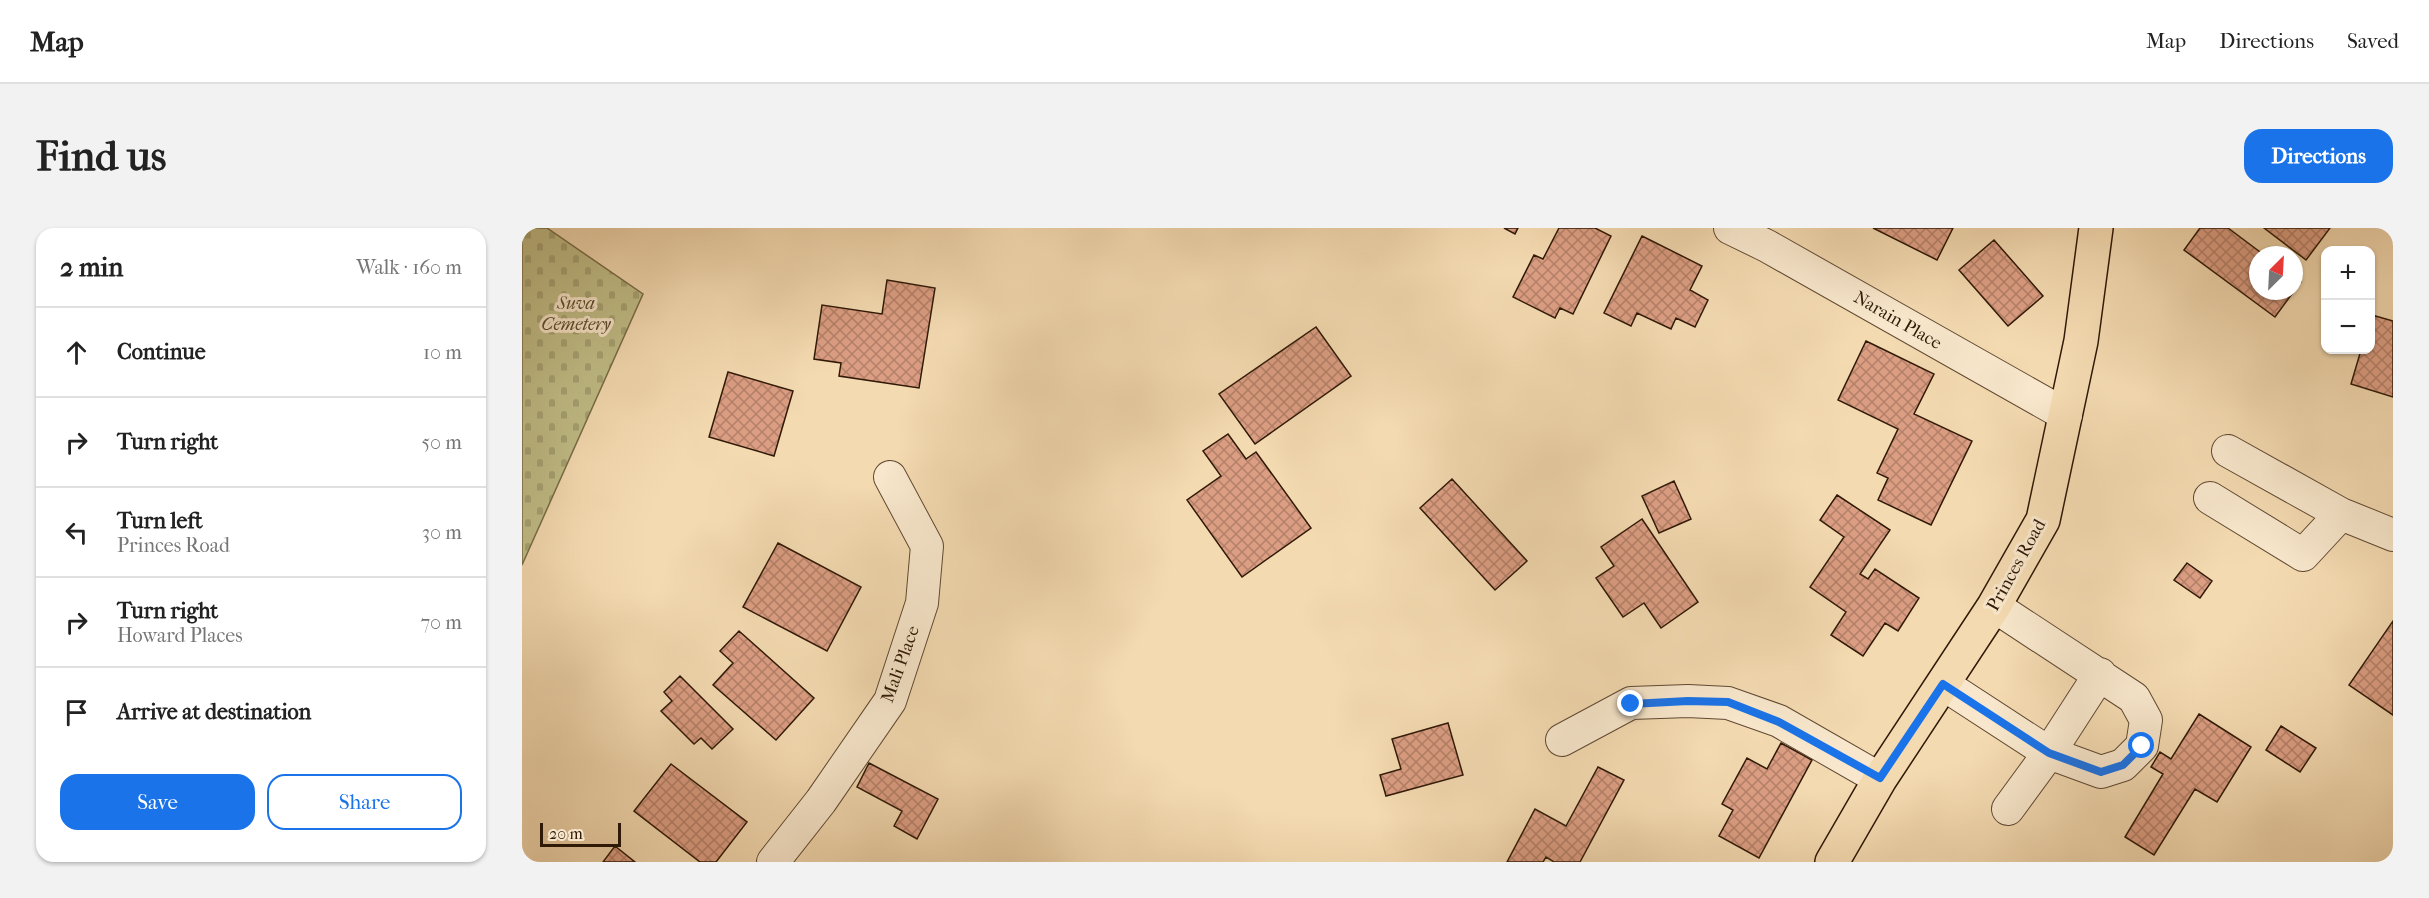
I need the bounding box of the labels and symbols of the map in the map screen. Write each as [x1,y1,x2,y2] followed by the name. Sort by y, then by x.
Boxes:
[2249,246,2303,300] north arrow
[1850,287,1946,354] street label: Narain Place
[541,293,611,335] park label: Suva Cemetery
[1983,516,2050,615] street label: Princes Road
[877,623,924,705] street label: Mali Place
[1617,690,1643,716] route end
[2128,732,2154,758] route start
[540,820,621,848] scale bar

